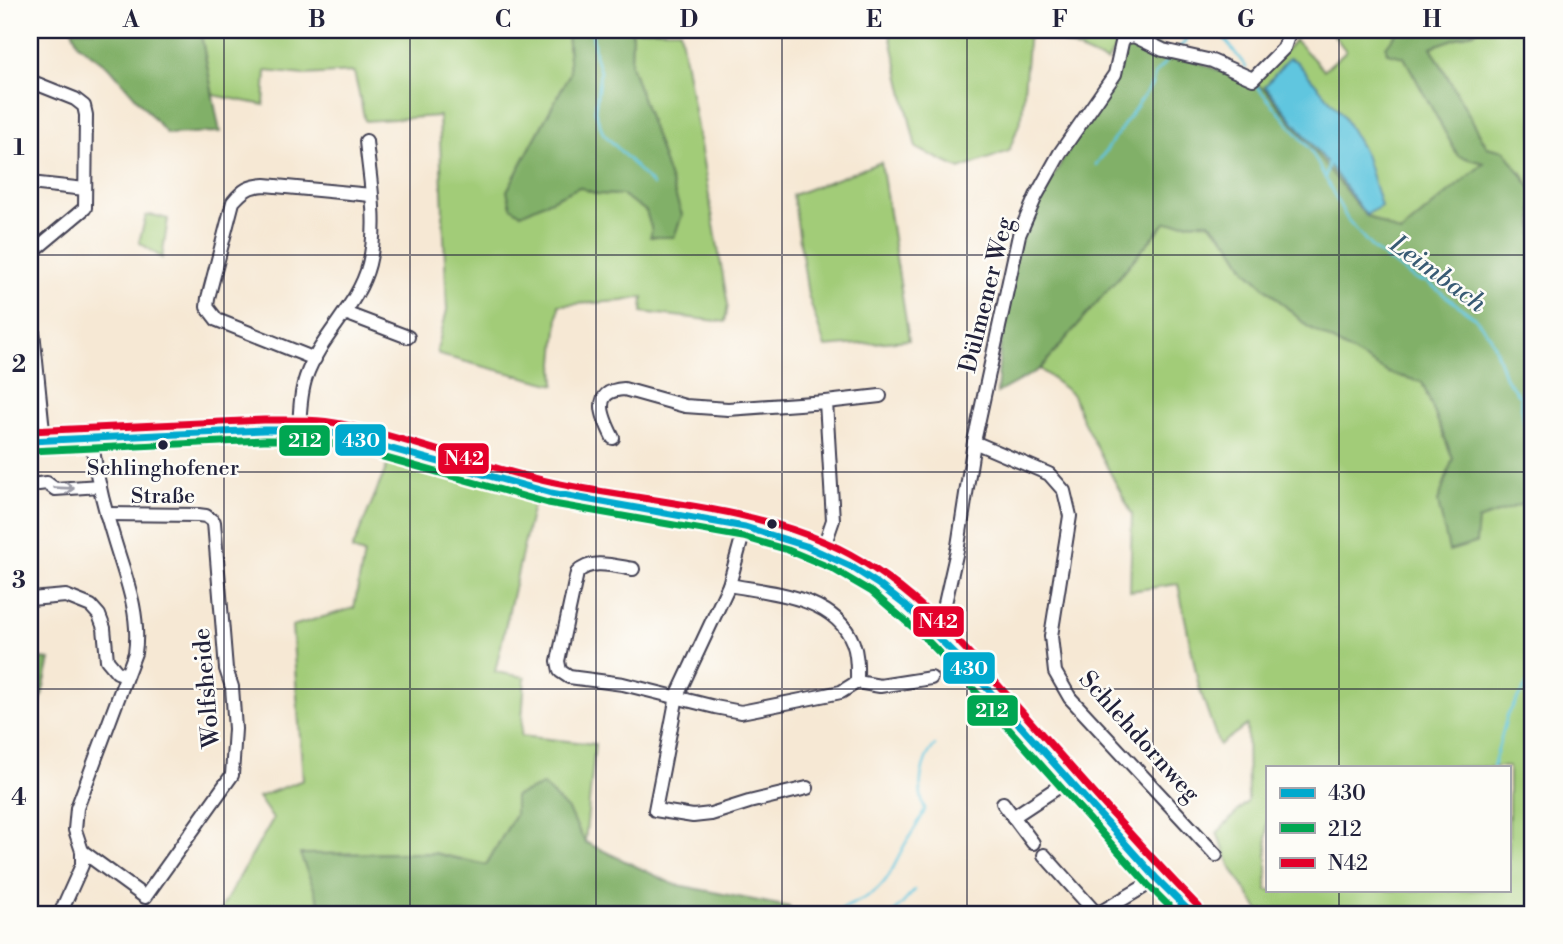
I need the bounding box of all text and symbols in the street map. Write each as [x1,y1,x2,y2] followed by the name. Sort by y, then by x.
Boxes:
[122,6,140,34] text: A
[308,6,326,34] text: B
[495,6,511,34] text: C
[680,6,698,34] text: D
[866,6,882,34] text: E
[1052,6,1068,34] text: F
[1237,6,1255,34] text: G
[1423,6,1442,34] text: H
[13,134,25,162] text: 1
[953,214,1021,376] street label: Dülmener Weg
[1383,228,1493,320] water label: Leimbach
[12,351,26,379] text: 2
[334,423,387,457] line badge: 430
[278,424,331,457] line badge: 212
[288,429,322,453] text: 212
[342,429,380,453] text: 430
[156,438,170,452] marker: Schlinghofener Straße
[437,442,490,475] line badge: N42
[444,447,484,471] text: N42
[87,455,239,510] place label: Schlinghofener Straße
[52,481,75,494] one-way arrow
[765,517,779,531] unlabelled marker
[12,567,26,595] text: 3
[912,605,965,638] line badge: N42
[918,610,958,634] text: N42
[187,627,227,750] street label: Wolfsheide
[942,651,996,685] line badge: 430
[950,657,988,681] text: 430
[1072,665,1206,809] street label: Schlehdornweg
[966,694,1019,727] line badge: 212
[975,699,1009,723] text: 212
[1266,766,1510,892] legend
[1328,781,1366,807] text: 430
[11,784,27,812] text: 4
[1328,817,1362,843] text: 212
[1328,851,1368,877] text: N42

